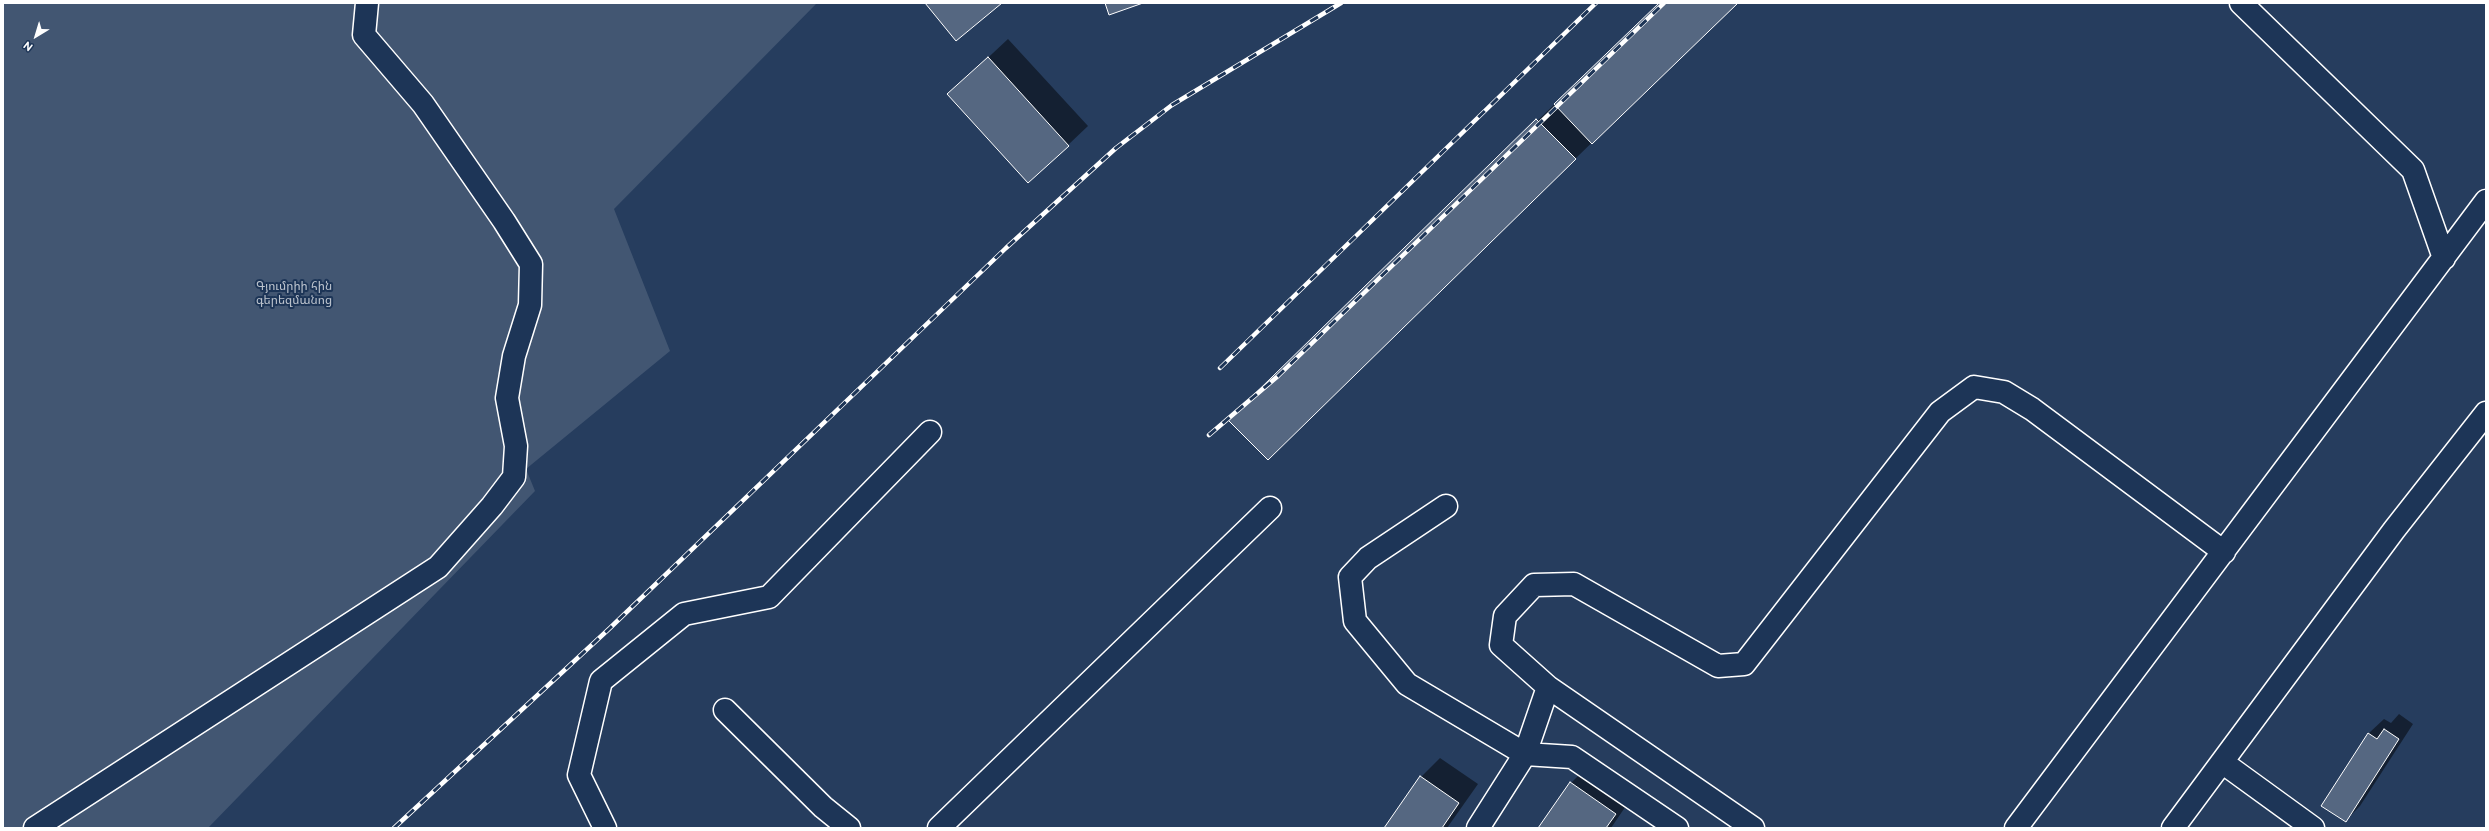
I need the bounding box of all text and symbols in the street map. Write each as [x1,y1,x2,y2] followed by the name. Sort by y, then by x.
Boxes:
[16,16,56,56] north arrow
[21,38,36,54] text: N
[256,280,332,308] park label: Գյումրիի հին գերեզմանոց

